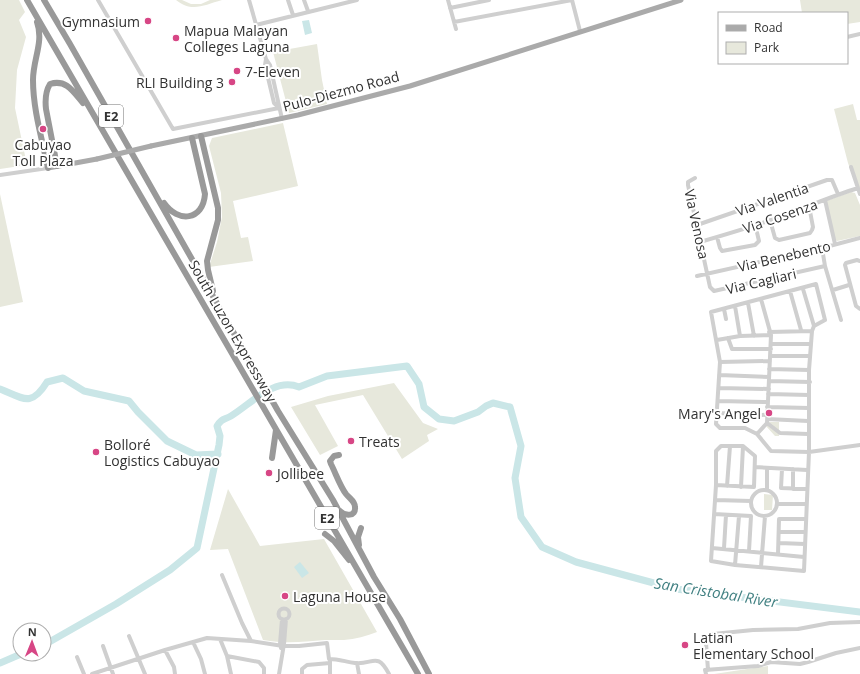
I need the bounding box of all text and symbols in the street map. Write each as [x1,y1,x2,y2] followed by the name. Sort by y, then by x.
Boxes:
[62,12,140,31] place label: Gymnasium
[718,12,848,64] legend
[143,16,153,26] marker: Gymnasium
[754,19,783,36] text: Road
[184,21,290,56] place label: Mapua Malayan Colleges Laguna
[171,33,181,43] marker: Mapua Malayan Colleges Laguna
[754,39,780,56] text: Park
[245,62,300,81] place label: 7-Eleven
[232,66,242,76] marker: 7-Eleven
[281,66,401,116] street label: Pulo-Diezmo Road
[136,73,224,92] place label: RLI Building 3
[227,77,237,87] marker: RLI Building 3
[99,105,123,127] road number: E2
[38,124,48,134] marker: Cabuyao Toll Plaza
[13,135,73,170] place label: Cabuyao Toll Plaza
[733,178,811,220] street label: Via Valentia
[680,187,714,261] street label: Via Venosa
[740,194,820,238] street label: Via Cosenza
[736,236,832,276] street label: Via Benebento
[184,256,282,406] street label: South Luzon Expressway
[724,264,798,298] street label: Via Cagliari
[678,404,761,423] place label: Mary's Angel
[764,408,774,418] marker: Mary's Angel
[359,432,400,451] place label: Treats
[104,435,220,470] place label: Bolloré Logistics Cabuyao
[346,436,356,446] marker: Treats
[91,447,101,457] marker: Bolloré Logistics Cabuyao
[275,464,324,483] place label: Jollibee
[264,468,274,478] marker: Jollibee
[315,507,339,529] road number: E2
[653,572,780,612] water label: San Cristobal River
[293,587,386,606] place label: Laguna House
[280,591,290,601] marker: Laguna House
[12,622,52,662] north arrow
[28,624,37,639] text: N
[693,628,814,663] place label: Latian Elementary School
[680,640,690,650] marker: Latian Elementary School

